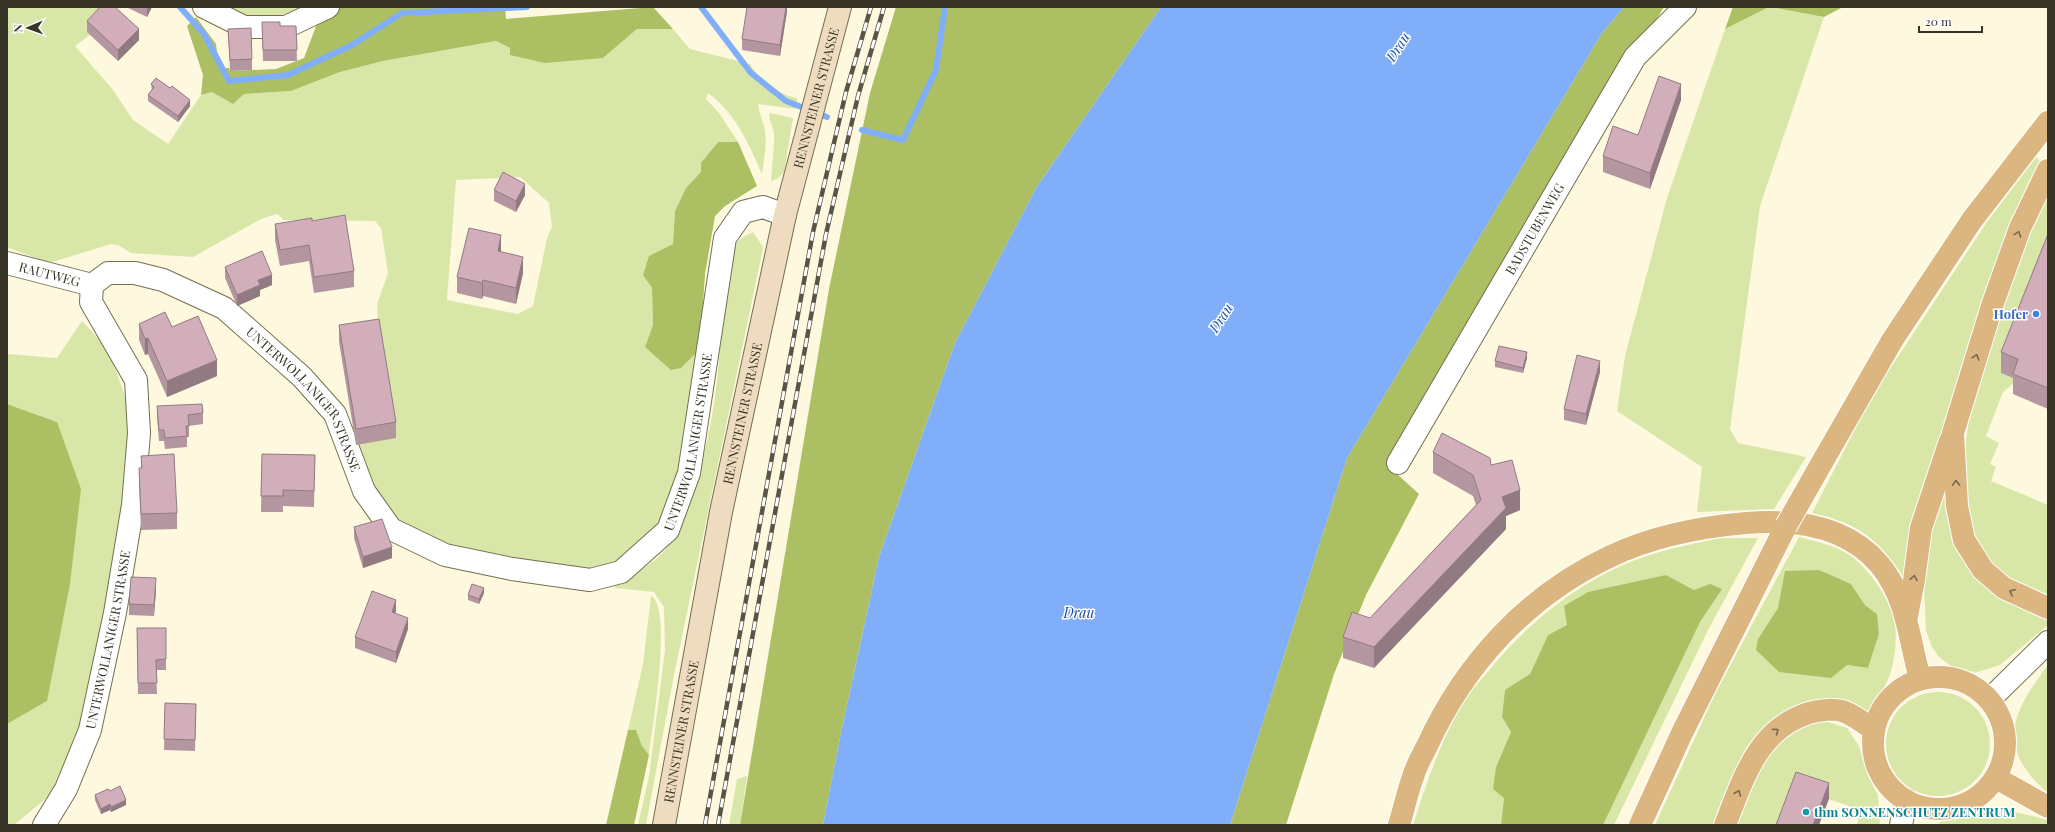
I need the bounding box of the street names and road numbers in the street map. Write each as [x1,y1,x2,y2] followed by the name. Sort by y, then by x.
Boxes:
[789,26,842,170] street label: RENNSTEINER STRASSE
[1501,180,1568,278] street label: BADSTUBENWEG
[17,257,82,290] street label: RAUTWEG
[243,323,365,474] street label: UNTERWOLLANIGER STRASSE
[718,341,765,486] street label: RENNSTEINER STRASSE
[659,352,715,533] street label: UNTERWOLLANIGER STRASSE
[81,549,133,731] street label: UNTERWOLLANIGER STRASSE
[659,659,702,804] street label: RENNSTEINER STRASSE

